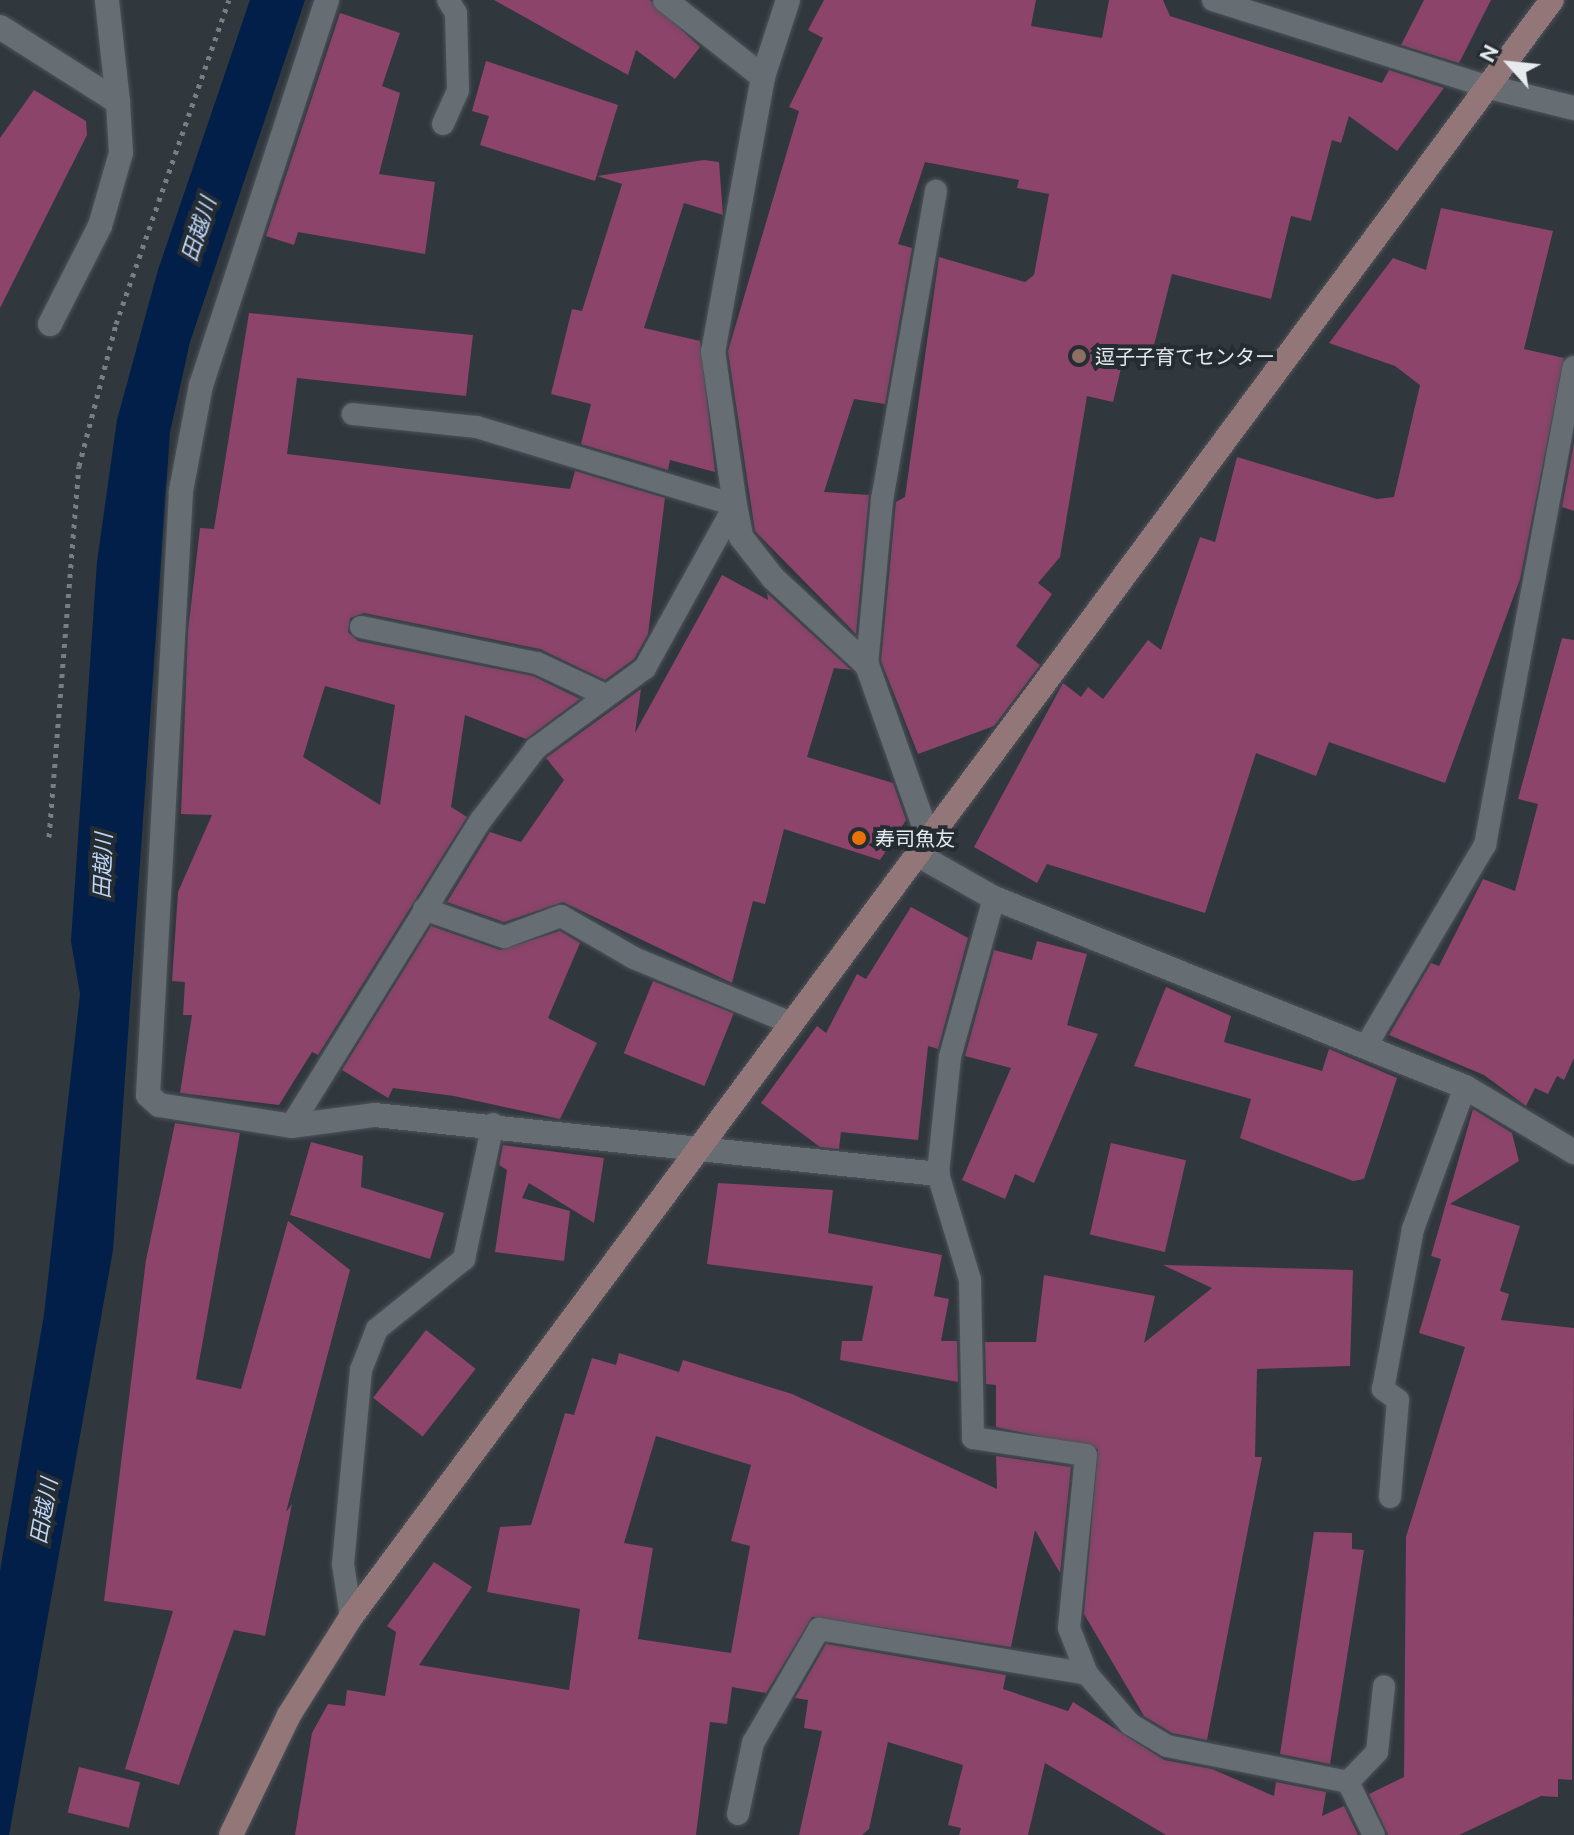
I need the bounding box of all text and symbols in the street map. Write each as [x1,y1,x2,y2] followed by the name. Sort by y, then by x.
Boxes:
[1470,24,1550,104] north arrow
[1473,40,1503,66] text: N
[175,194,221,264] water label: 田越川
[1095,344,1275,368] place label: 逗子子育てセンター
[1070,347,1088,365] marker: 逗子子育てセンター
[875,826,955,850] place label: 寿司魚友
[850,829,868,847] marker: 寿司魚友
[88,833,116,899] water label: 田越川
[24,1476,62,1546] water label: 田越川

